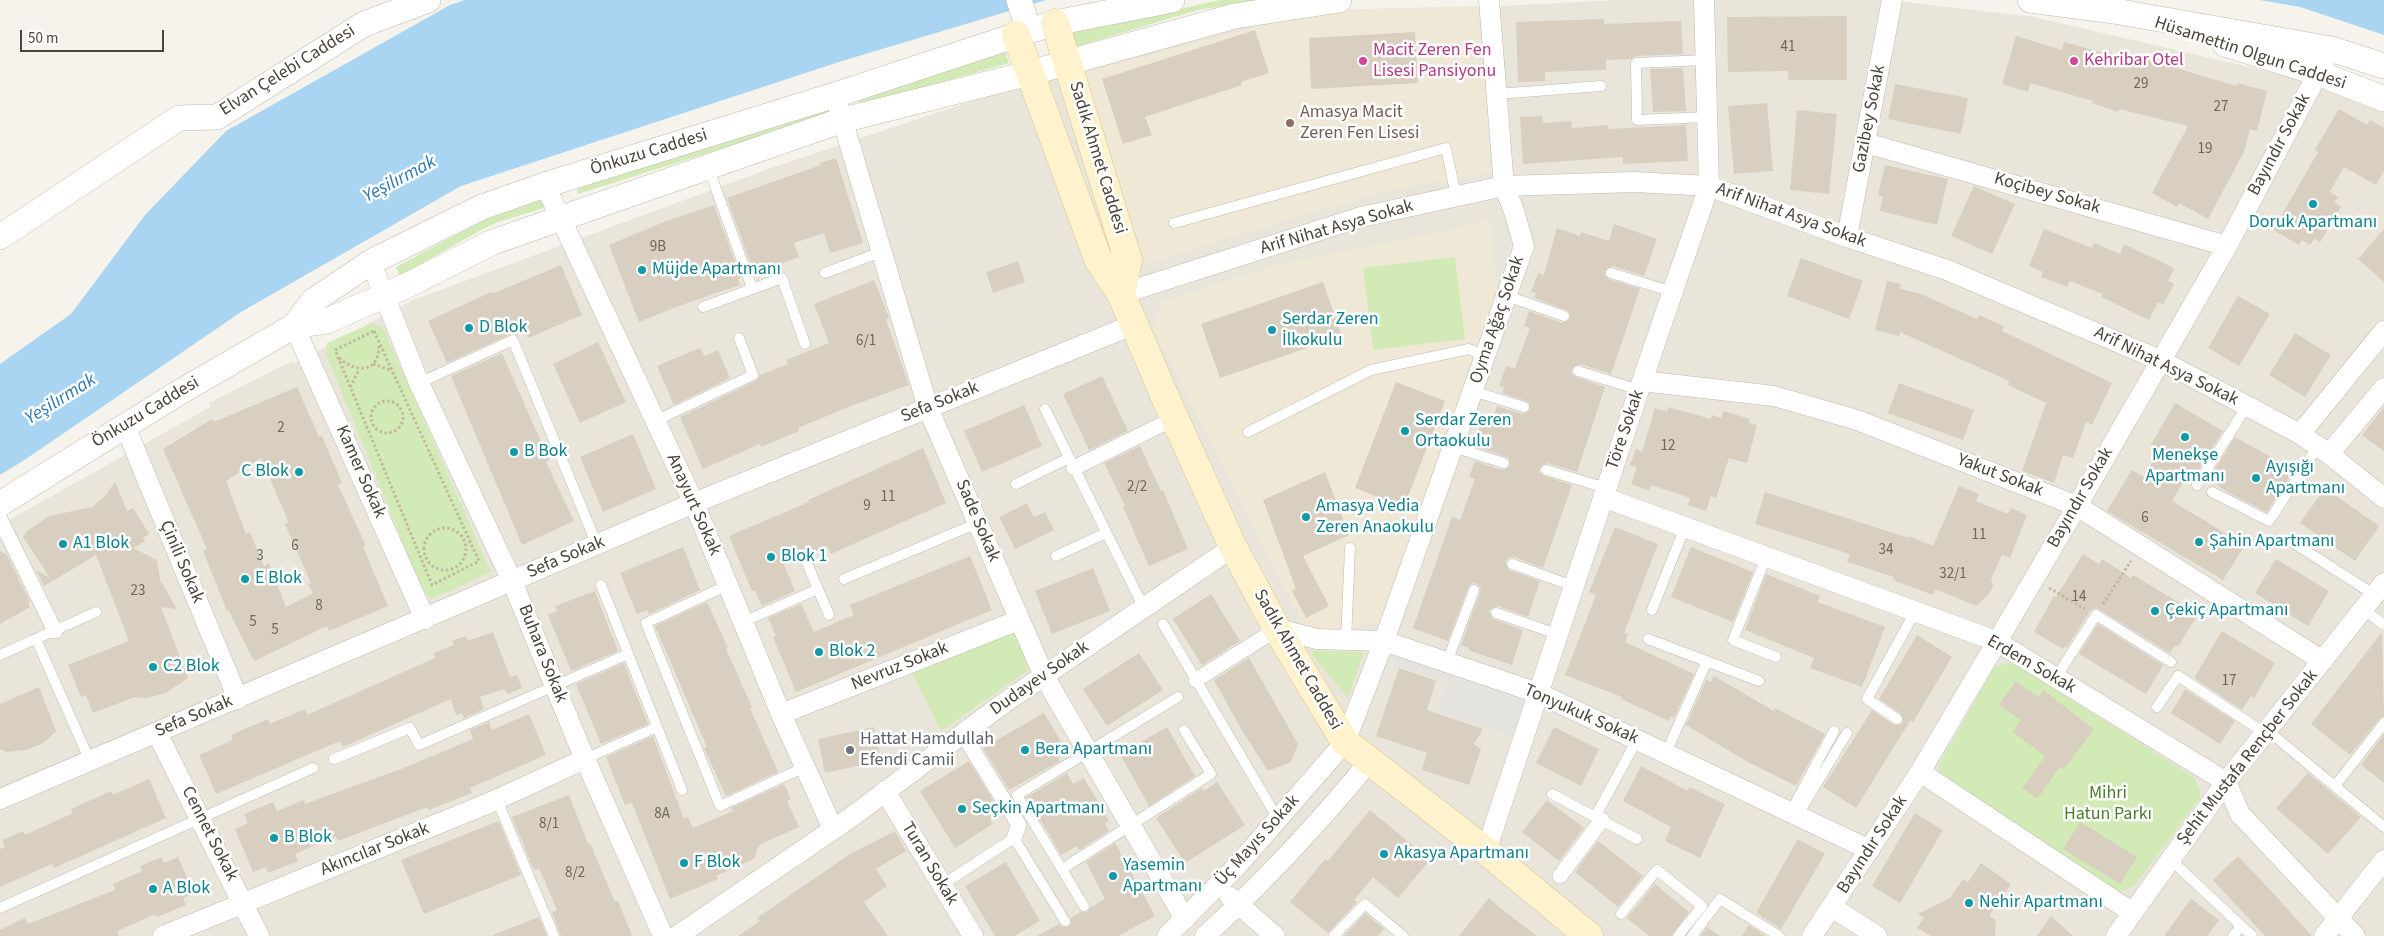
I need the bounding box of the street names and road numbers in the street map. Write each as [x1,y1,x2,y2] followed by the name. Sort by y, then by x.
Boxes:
[2151,13,2349,95] street label: Hüsamettin Olgun Caddesi
[216,21,360,121] street label: Elvan Çelebi Caddesi
[1849,63,1891,175] street label: Gazibey Sokak
[1063,79,1131,237] street label: Sadık Ahmet Caddesi
[2244,90,2316,200] street label: Bayındır Sokak
[588,125,710,181] street label: Önkuzu Caddesi
[1991,168,2103,220] street label: Koçibey Sokak
[1713,179,1869,253] street label: Arif Nihat Asya Sokak
[1258,196,1416,260] street label: Arif Nihat Asya Sokak
[1466,253,1530,387] street label: Oyma Ağaç Sokak
[2090,323,2242,411] street label: Arif Nihat Asya Sokak
[88,372,204,454] street label: Önkuzu Caddesi
[898,378,982,428] street label: Sefa Sokak
[1602,387,1650,473] street label: Töre Sokak
[330,422,390,522] street label: Kamer Sokak
[2043,444,2119,552] street label: Bayındır Sokak
[1954,450,2046,502] street label: Yakut Sokak
[661,451,725,559] street label: Anayurt Sokak
[950,477,1004,565] street label: Sade Sokak
[154,517,208,607] street label: Çinili Sokak
[524,532,608,584] street label: Sefa Sokak
[1248,586,1346,734] street label: Sadık Ahmet Caddesi
[513,602,571,706] street label: Buhara Sokak
[1983,631,2079,699] street label: Erdem Sokak
[987,637,1093,721] street label: Dudayev Sokak
[848,638,952,696] street label: Nevruz Sokak
[2173,666,2323,850] street label: Şehit Mustafa Rençber Sokak
[1520,680,1642,750] street label: Tonyukuk Sokak
[152,691,236,743] street label: Sefa Sokak
[176,783,242,885] street label: Cennet Sokak
[1211,791,1305,891] street label: Üç Mayıs Sokak
[1833,792,1913,898] street label: Bayındır Sokak
[318,818,432,882] street label: Akıncılar Sokak
[896,819,962,909] street label: Turan Sokak

